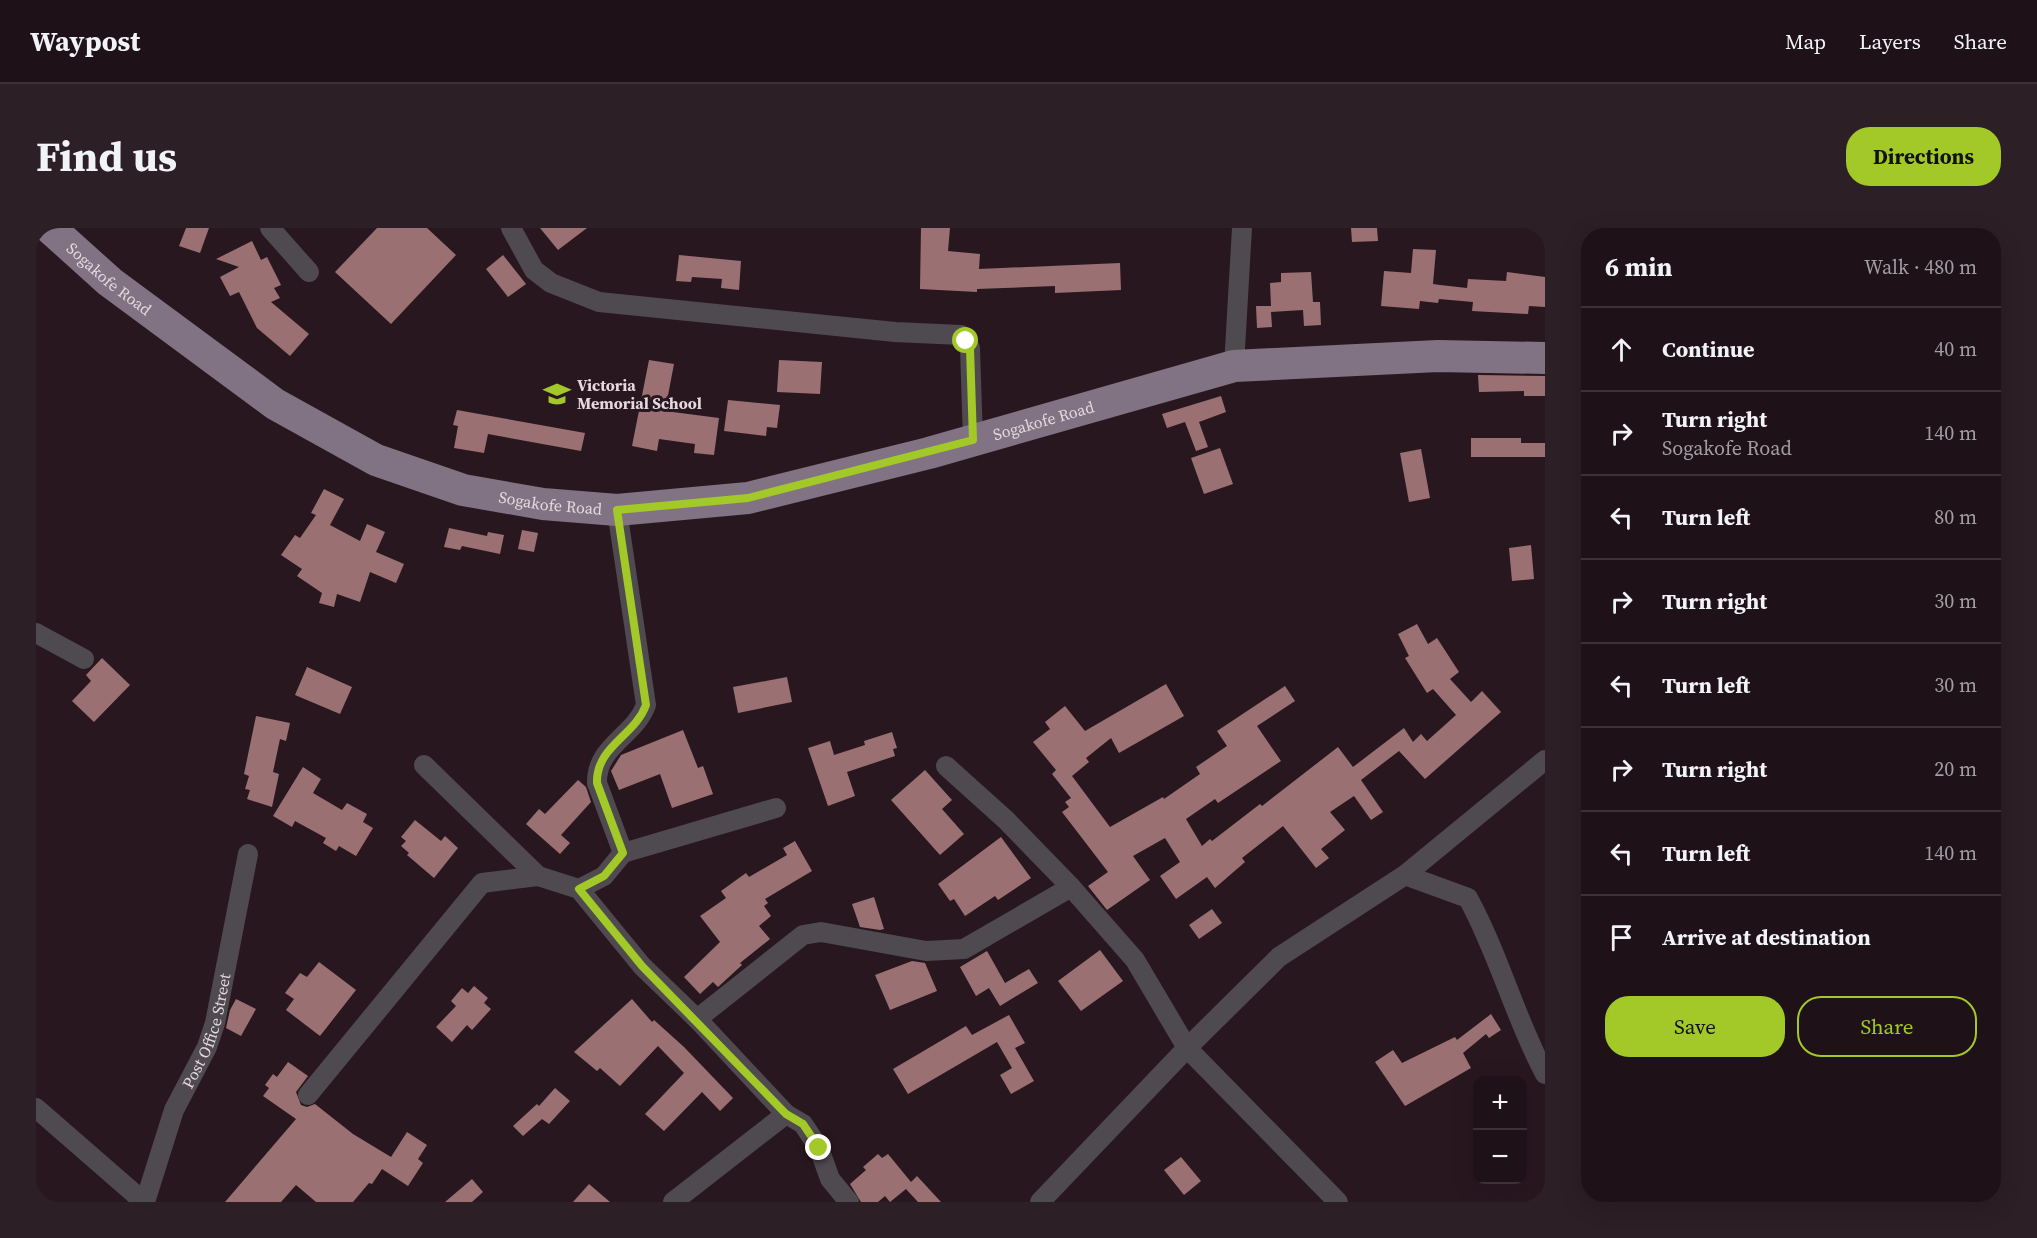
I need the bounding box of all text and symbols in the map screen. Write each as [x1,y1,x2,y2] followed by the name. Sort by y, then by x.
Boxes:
[30,22,140,60] text: Waypost
[1785,27,1826,56] text: Map
[1859,27,1921,56] text: Layers
[1954,27,2007,56] text: Share
[36,127,177,185] text: Find us
[1846,127,2001,186] button: Directions
[62,237,156,320] street label: Sogakofe Road
[1605,249,1672,285] text: 6 min
[1864,253,1977,281] text: Walk · 480 m
[952,327,978,353] route start
[1605,333,1638,366] icon: ahead
[1662,334,1755,364] text: Continue
[1934,335,1977,363] text: 40 m
[577,374,702,414] place label: Victoria Memorial School
[542,379,572,409] school or university icon: Victoria Memorial School
[990,396,1096,445] street label: Sogakofe Road
[1662,404,1767,434] text: Turn right
[1605,417,1638,450] icon: right
[1924,419,1977,447] text: 140 m
[1662,434,1792,462] text: Sogakofe Road
[497,485,603,520] street label: Sogakofe Road
[1605,501,1638,534] icon: left
[1662,502,1750,532] text: Turn left
[1934,503,1977,531] text: 80 m
[1605,585,1638,618] icon: right
[1662,586,1767,616] text: Turn right
[1934,587,1977,615] text: 30 m
[1605,669,1638,702] icon: left
[1662,670,1750,700] text: Turn left
[1934,671,1977,699] text: 30 m
[1605,753,1638,786] icon: right
[1662,754,1767,784] text: Turn right
[1934,755,1977,783] text: 20 m
[1605,837,1638,870] icon: left
[1662,838,1750,868] text: Turn left
[1924,839,1977,867] text: 140 m
[1605,921,1638,954] icon: arrive
[1662,922,1871,952] text: Arrive at destination
[176,971,236,1092] street label: Post Office Street
[1605,996,1785,1057] button: Save
[1797,996,1977,1057] button: Share
[1473,1076,1527,1184] map controls
[1473,1076,1527,1130] button: +
[1473,1130,1527,1184] button: −
[805,1134,831,1160] route end

